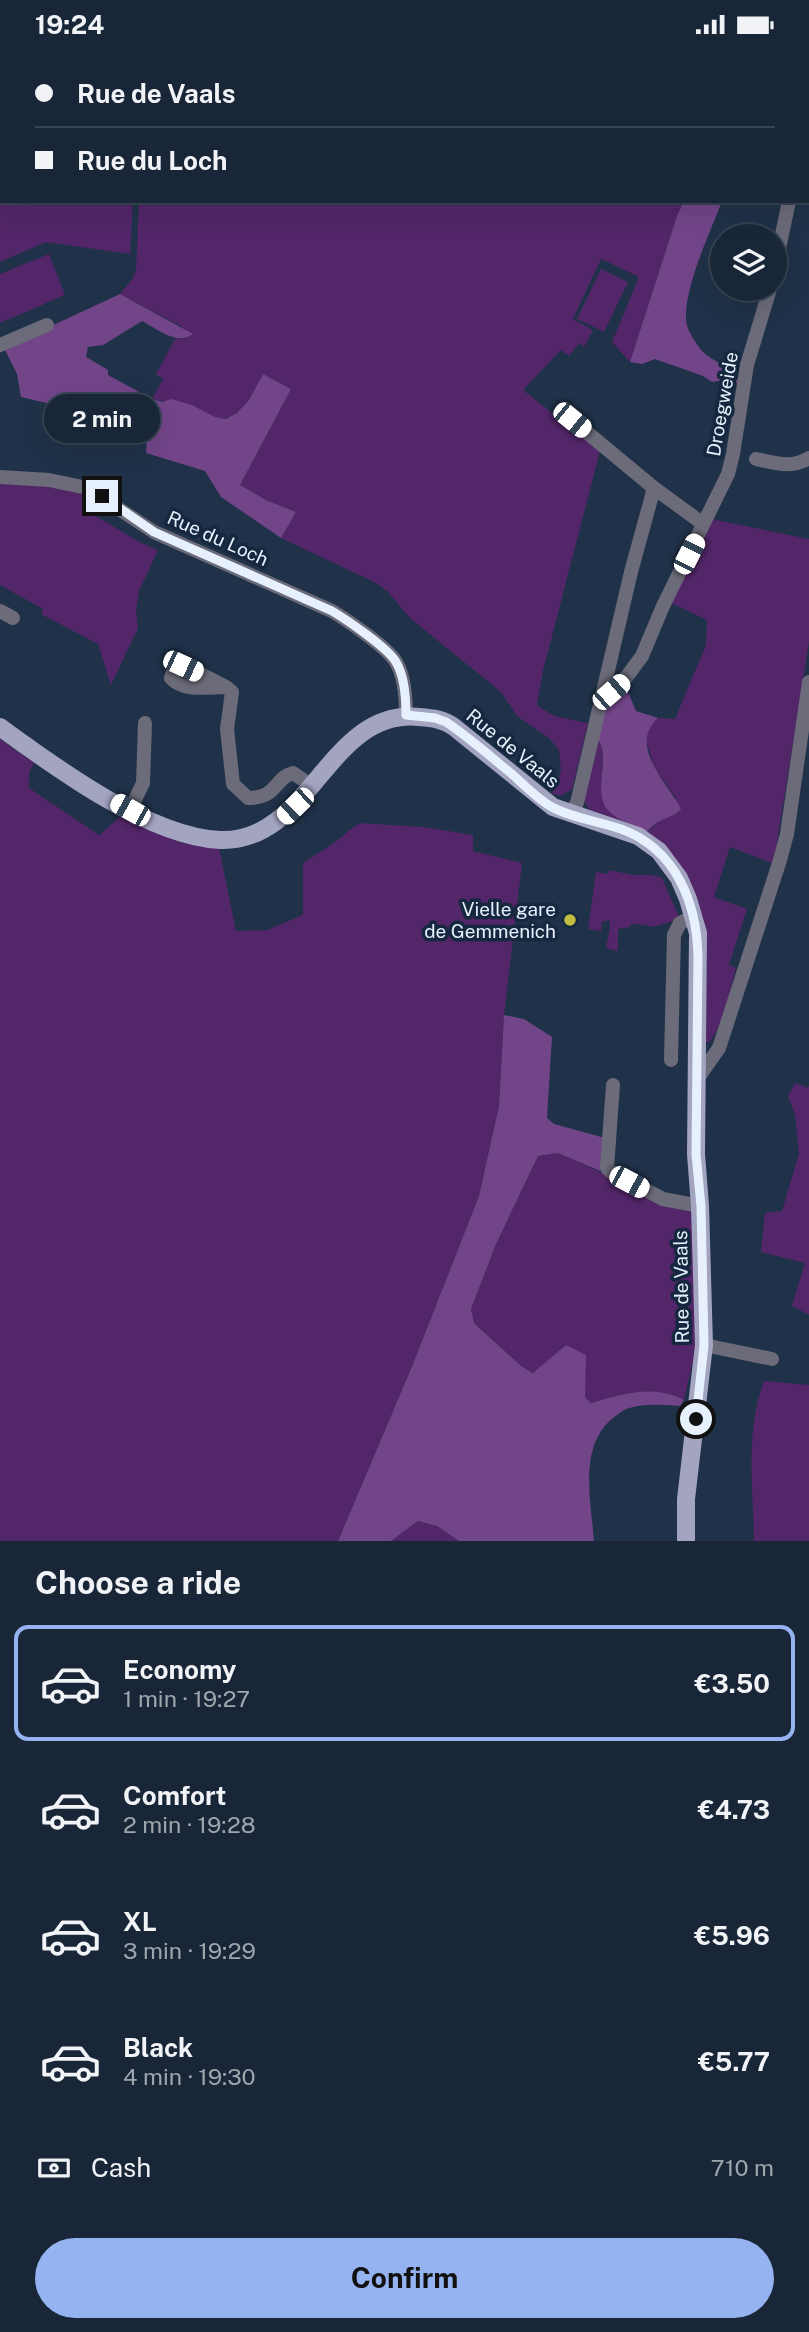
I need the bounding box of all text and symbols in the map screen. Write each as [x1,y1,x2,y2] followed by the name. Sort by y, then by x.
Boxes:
[35,9,104,40] text: 19:24
[77,78,235,109] text: Rue de Vaals
[77,145,227,176] text: Rue du Loch
[710,224,787,301] map controls
[710,224,787,301] button: layers
[702,350,742,458] street label: Droegweide
[44,395,160,443] callout: 2 min
[550,399,595,441] car
[72,405,132,432] text: 2 min
[86,480,118,512] route end
[164,506,272,570] street label: Rue du Loch
[671,531,708,577] car
[160,648,207,684] car
[589,670,634,714] car
[462,704,564,792] street label: Rue de Vaals
[273,784,318,828] car
[107,791,154,829] car
[424,898,556,942] place label: Vielle gare de Gemmenich
[562,912,578,928] marker: Vielle gare de Gemmenich
[606,1163,653,1201] car
[669,1230,693,1344] street label: Rue de Vaals
[680,1403,712,1435] route start
[35,1564,241,1601] text: Choose a ride
[39,1652,102,1715] icon: car
[123,1654,236,1685] text: Economy
[694,1668,770,1699] text: €3.50
[123,1685,250,1712] text: 1 min · 19:27
[39,1778,102,1841] icon: car
[123,1780,226,1811] text: Comfort
[698,1794,770,1825] text: €4.73
[123,1811,256,1838] text: 2 min · 19:28
[39,1904,102,1967] icon: car
[123,1906,157,1937] text: XL
[694,1920,770,1951] text: €5.96
[123,1937,256,1964] text: 3 min · 19:29
[39,2030,102,2093] icon: car
[123,2032,193,2063] text: Black
[698,2046,770,2077] text: €5.77
[123,2063,256,2090] text: 4 min · 19:30
[35,2149,73,2187] icon: cash
[91,2152,151,2183] text: Cash
[711,2154,774,2181] text: 710 m
[35,2238,774,2318] button: Confirm

